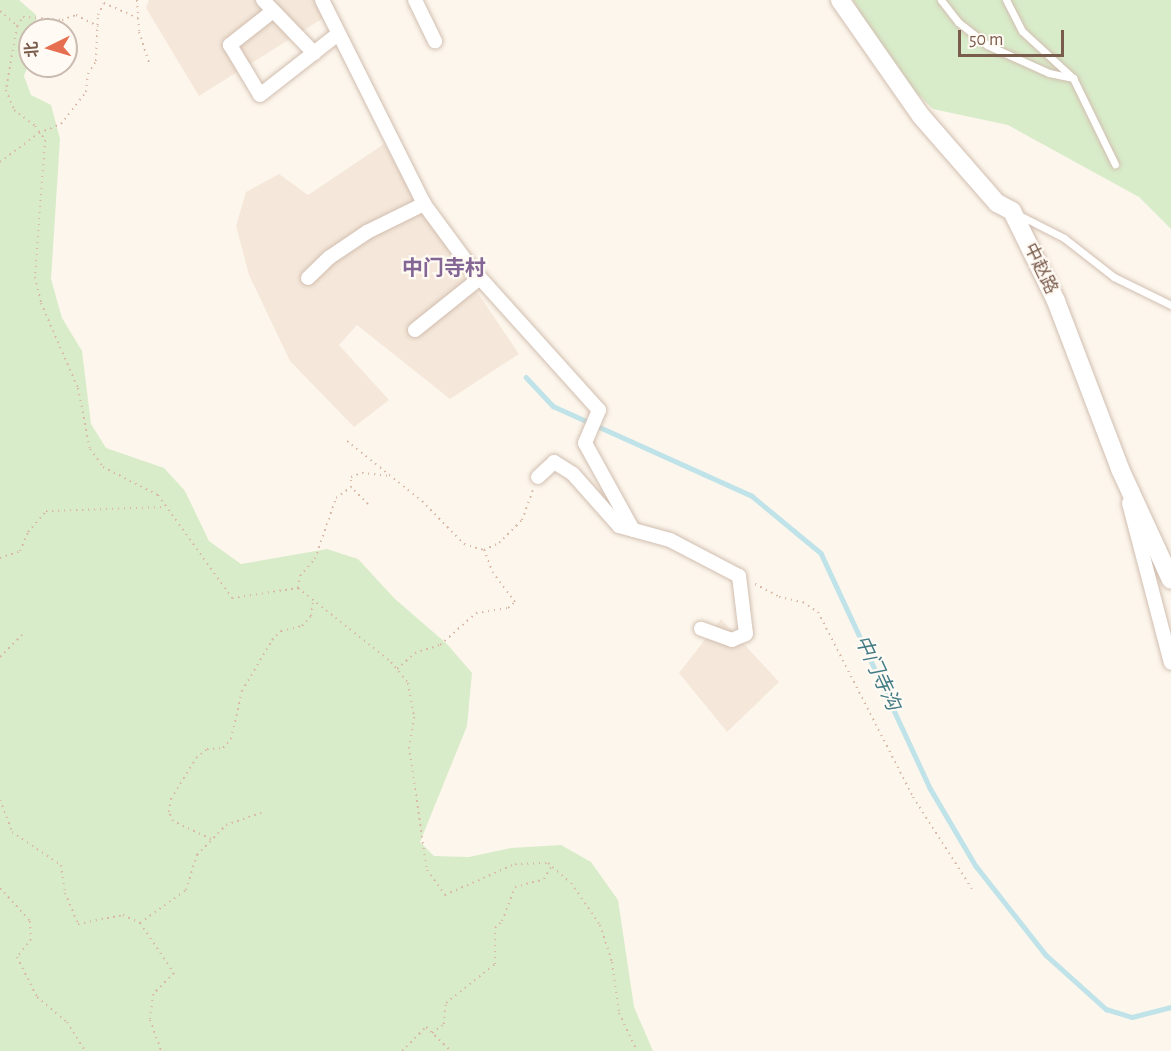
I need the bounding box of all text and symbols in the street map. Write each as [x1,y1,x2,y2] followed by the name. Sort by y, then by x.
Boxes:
[18,18,78,78] north arrow
[961,18,1068,56] scale bar
[969,31,1003,49] text: 50 m
[23,41,41,58] text: 北
[1018,240,1062,298] street label: 中赵路
[402,256,486,282] district label: 中门寺村
[849,632,905,714] water label: 中门寺沟

